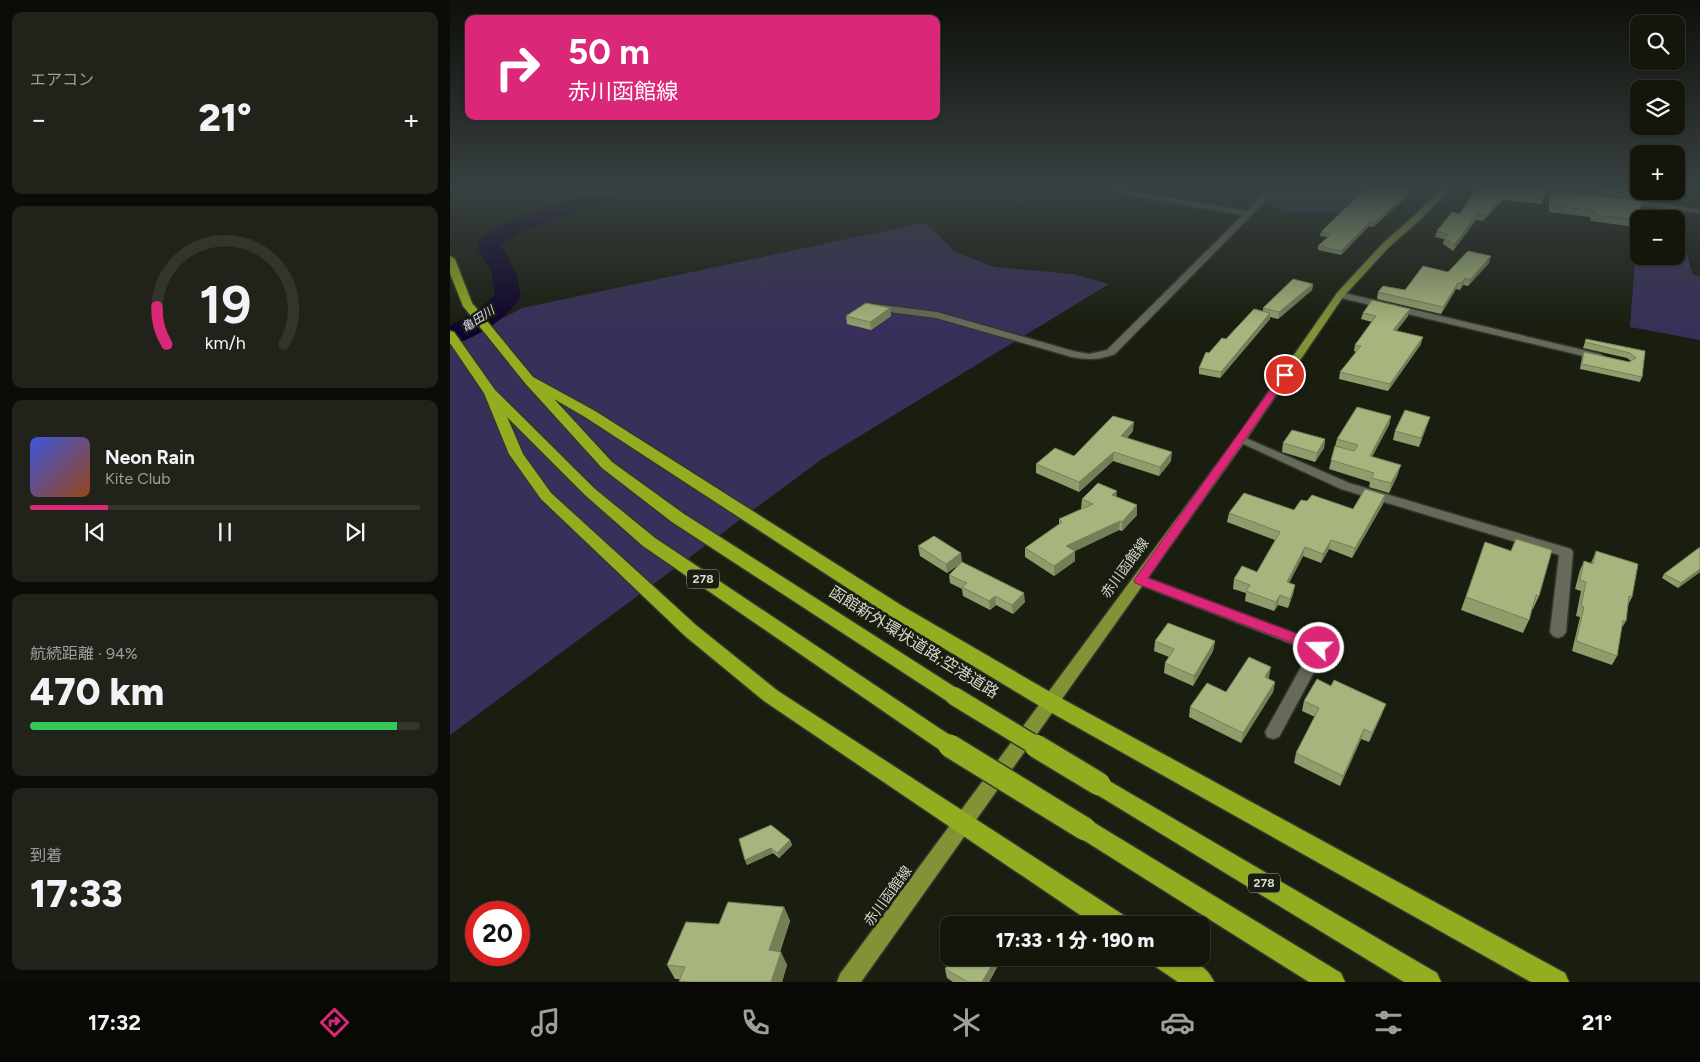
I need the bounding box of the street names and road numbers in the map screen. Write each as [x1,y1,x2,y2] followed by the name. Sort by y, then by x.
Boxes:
[1098,535,1152,601] street label: 赤川函館線
[687,570,719,588] road number: 278
[826,582,1002,702] street label: 函館新外環状道路;空港道路
[861,863,915,929] street label: 赤川函館線
[1248,874,1280,892] road number: 278

